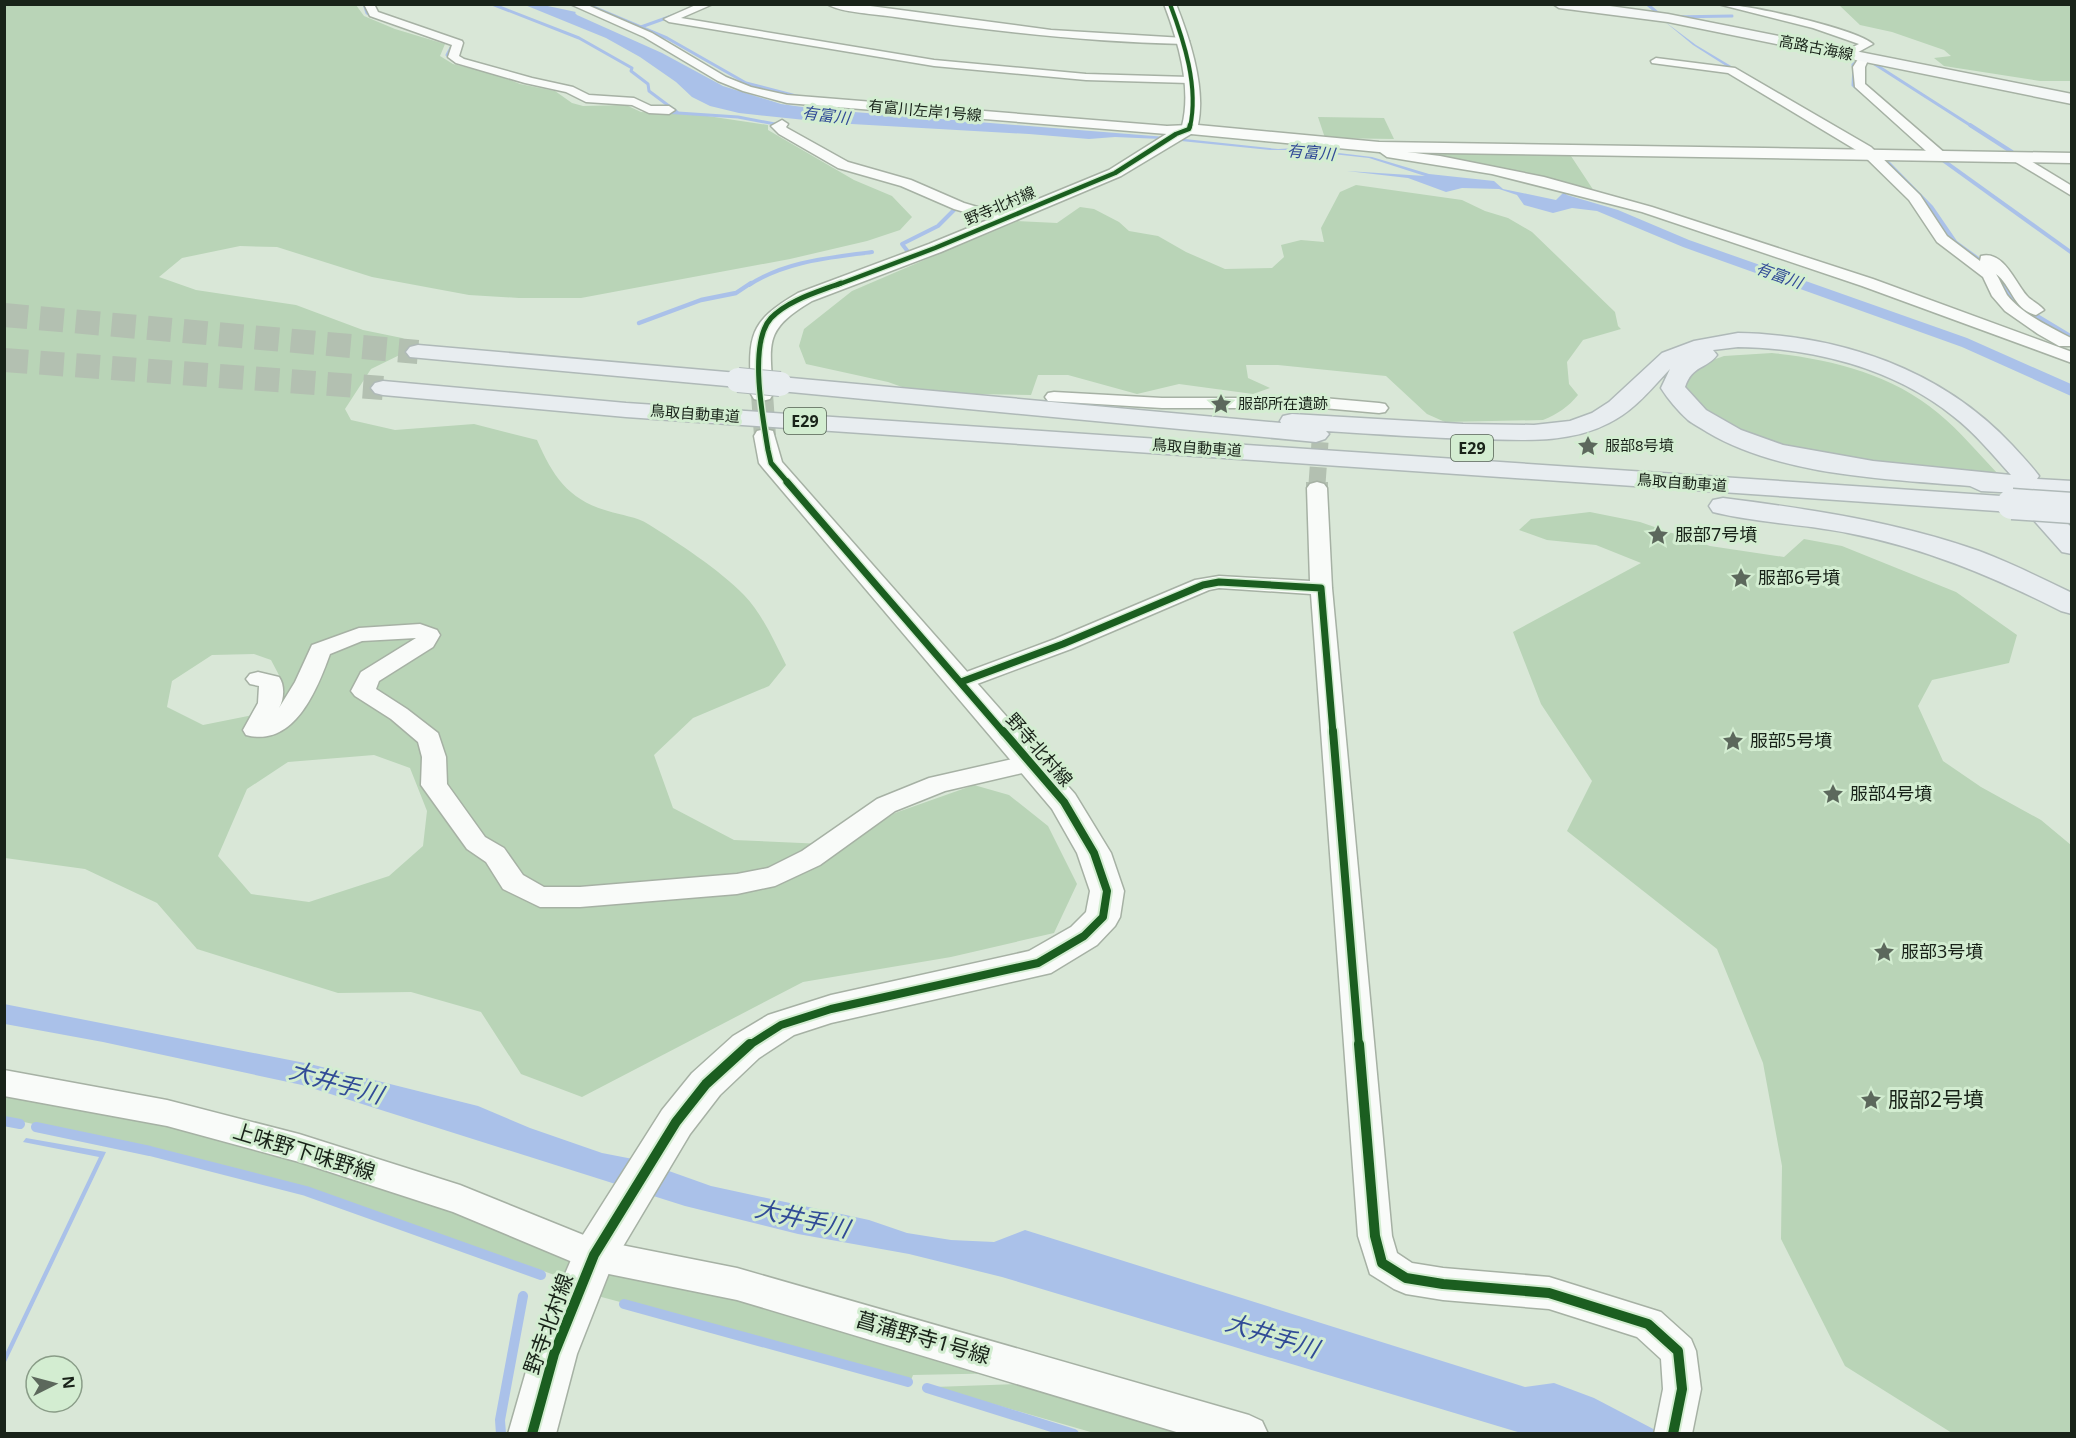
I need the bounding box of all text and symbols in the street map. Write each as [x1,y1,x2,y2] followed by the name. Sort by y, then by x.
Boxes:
[1777,30,1855,64] street label: 高路古海線
[868,95,983,125] street label: 有富川左岸1号線
[801,101,853,129] water label: 有富川
[1286,139,1338,165] water label: 有富川
[961,181,1038,229] street label: 野寺北村線
[1753,256,1807,294] water label: 有富川
[1209,392,1233,416] place icon: 服部所在遺跡
[1238,393,1328,413] place label: 服部所在遺跡
[649,400,741,426] street label: 鳥取自動車道
[784,408,826,434] road number: E29
[1151,434,1243,460] street label: 鳥取自動車道
[1576,434,1600,458] place icon: 服部8号墳
[1451,435,1493,461] road number: E29
[1605,435,1674,455] place label: 服部8号墳
[1636,469,1728,495] street label: 鳥取自動車道
[1675,522,1757,546] place label: 服部7号墳
[1646,523,1670,547] place icon: 服部7号墳
[1758,565,1840,589] place label: 服部6号墳
[1729,566,1753,590] place icon: 服部6号墳
[1001,708,1078,791] street label: 野寺北村線
[1750,728,1832,752] place label: 服部5号墳
[1721,729,1745,753] place icon: 服部5号墳
[1850,781,1932,805] place label: 服部4号墳
[1821,782,1845,806] place icon: 服部4号墳
[1901,939,1983,963] place label: 服部3号墳
[1872,940,1896,964] place icon: 服部3号墳
[286,1052,390,1111] water label: 大井手川
[1888,1085,1984,1113] place label: 服部2号墳
[1859,1088,1883,1112] place icon: 服部2号墳
[230,1116,379,1186] street label: 上味野下味野線
[752,1191,856,1245] water label: 大井手川
[517,1270,579,1378] street label: 野寺北村線
[853,1305,993,1370] street label: 菖蒲野寺1号線
[1222,1305,1326,1365] water label: 大井手川
[24,1354,84,1414] north arrow
[57,1375,81,1390] text: N

